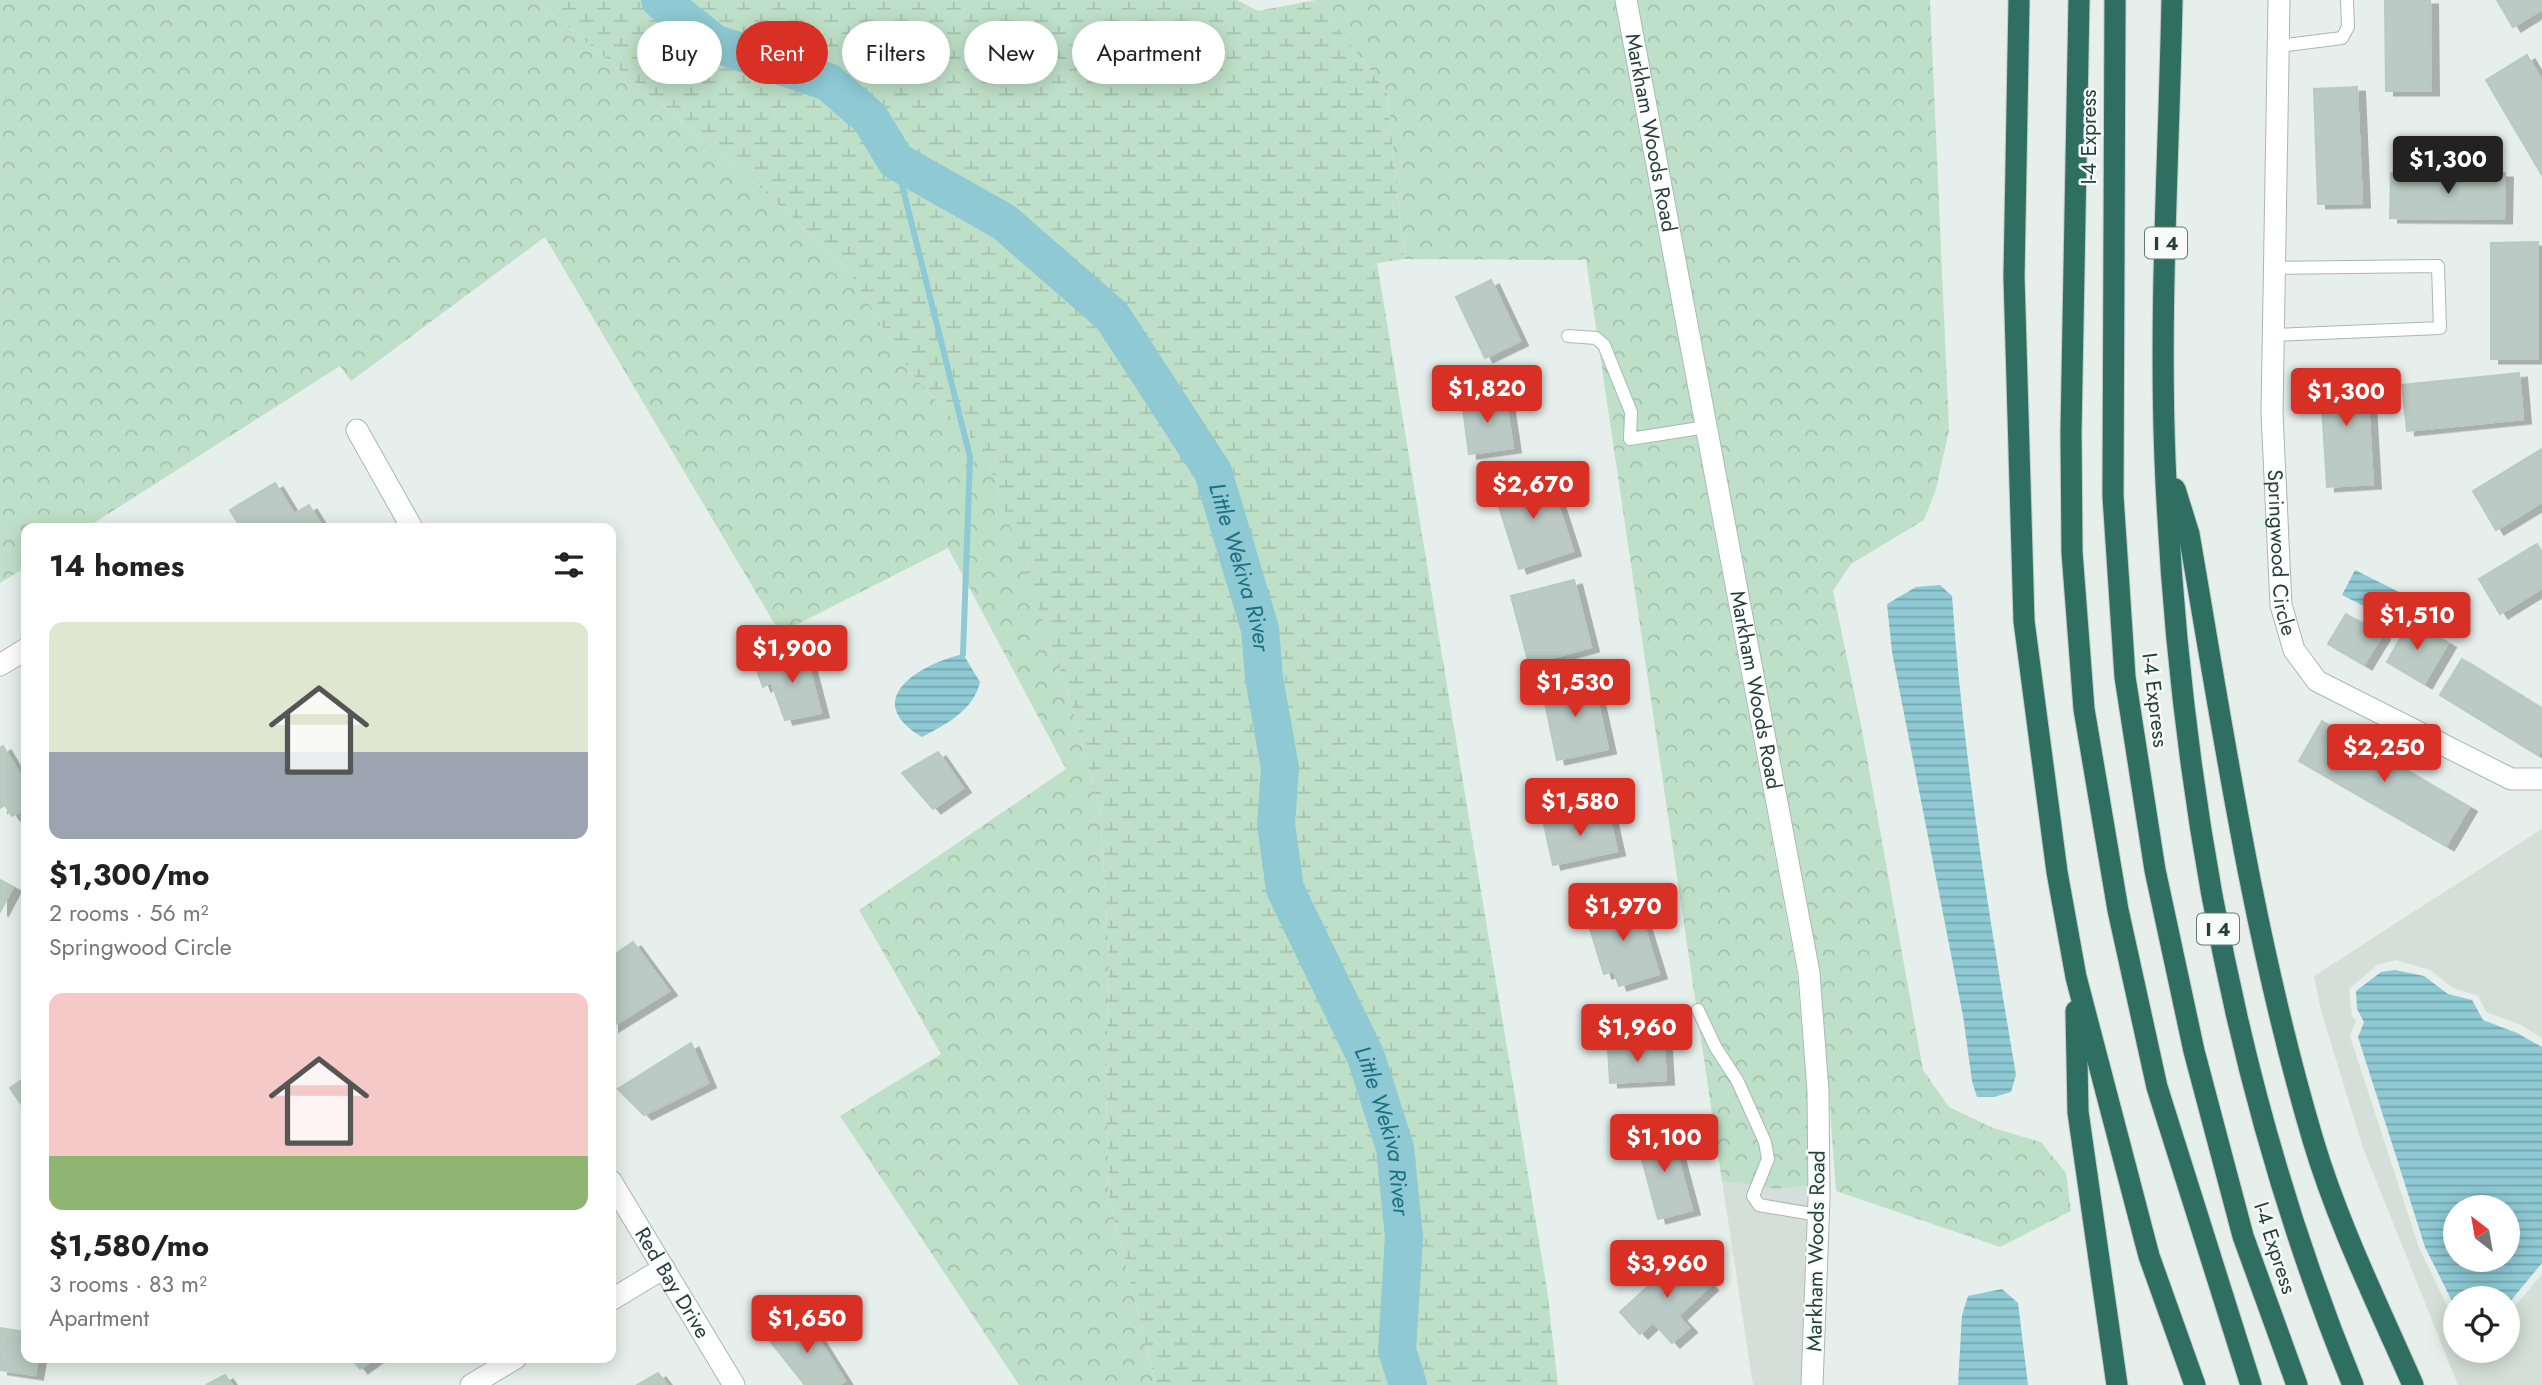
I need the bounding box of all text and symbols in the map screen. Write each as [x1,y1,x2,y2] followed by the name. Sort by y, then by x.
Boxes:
[637,21,722,84] chip: Buy
[736,21,828,84] chip: Rent
[842,21,950,84] chip: Filters
[964,21,1058,84] chip: New
[1072,21,1225,84] chip: Apartment
[1618,31,1684,234] street label: Markham Woods Road
[2074,89,2104,185] street label: I-4 Express
[2391,136,2505,196] pin: $1,300
[2409,142,2487,176] text: $1,300
[2145,228,2187,258] road number: I 4
[1430,366,1544,425] pin: $1,820
[2289,368,2403,428] pin: $1,300
[1448,371,1526,405] text: $1,820
[2307,374,2385,408] text: $1,300
[1476,462,1590,521] pin: $2,670
[1492,467,1574,501] text: $2,670
[2260,469,2304,639] street label: Springwood Circle
[1200,478,1279,654] water label: Little Wekiva River
[49,544,184,587] text: 14 homes
[550,546,588,584] icon: filters
[1722,588,1789,792] street label: Markham Woods Road
[2360,592,2474,652] pin: $1,510
[2379,598,2455,632] text: $1,510
[735,626,849,685] pin: $1,900
[752,631,832,665] text: $1,900
[2134,651,2176,749] street label: I-4 Express
[1518,660,1632,719] pin: $1,530
[1536,665,1614,699] text: $1,530
[256,667,382,793] icon: home
[2327,724,2441,784] pin: $2,250
[2343,730,2425,764] text: $2,250
[1523,778,1637,838] pin: $1,580
[1541,784,1619,818] text: $1,580
[49,853,209,896] text: $1,300/mo
[1566,884,1680,943] pin: $1,970
[1584,889,1662,923] text: $1,970
[49,896,209,930] text: 2 rooms · 56 m²
[2197,914,2239,945] road number: I 4
[49,930,232,964] text: Springwood Circle
[1580,1004,1694,1064] pin: $1,960
[1597,1010,1677,1044] text: $1,960
[256,1038,382,1164] icon: home
[1346,1040,1419,1218] water label: Little Wekiva River
[1607,1114,1721,1174] pin: $1,100
[1626,1120,1702,1154] text: $1,100
[1799,1150,1833,1352] street label: Markham Woods Road
[2443,1195,2520,1272] north arrow
[2443,1195,2520,1363] map controls
[2246,1198,2304,1298] street label: I-4 Express
[627,1222,718,1344] street label: Red Bay Drive
[49,1224,209,1267] text: $1,580/mo
[1610,1240,1724,1300] pin: $3,960
[1626,1246,1708,1280] text: $3,960
[49,1267,207,1301] text: 3 rooms · 83 m²
[2443,1286,2520,1363] button: locate
[750,1296,864,1355] pin: $1,650
[49,1301,149,1335] text: Apartment
[768,1301,846,1335] text: $1,650

